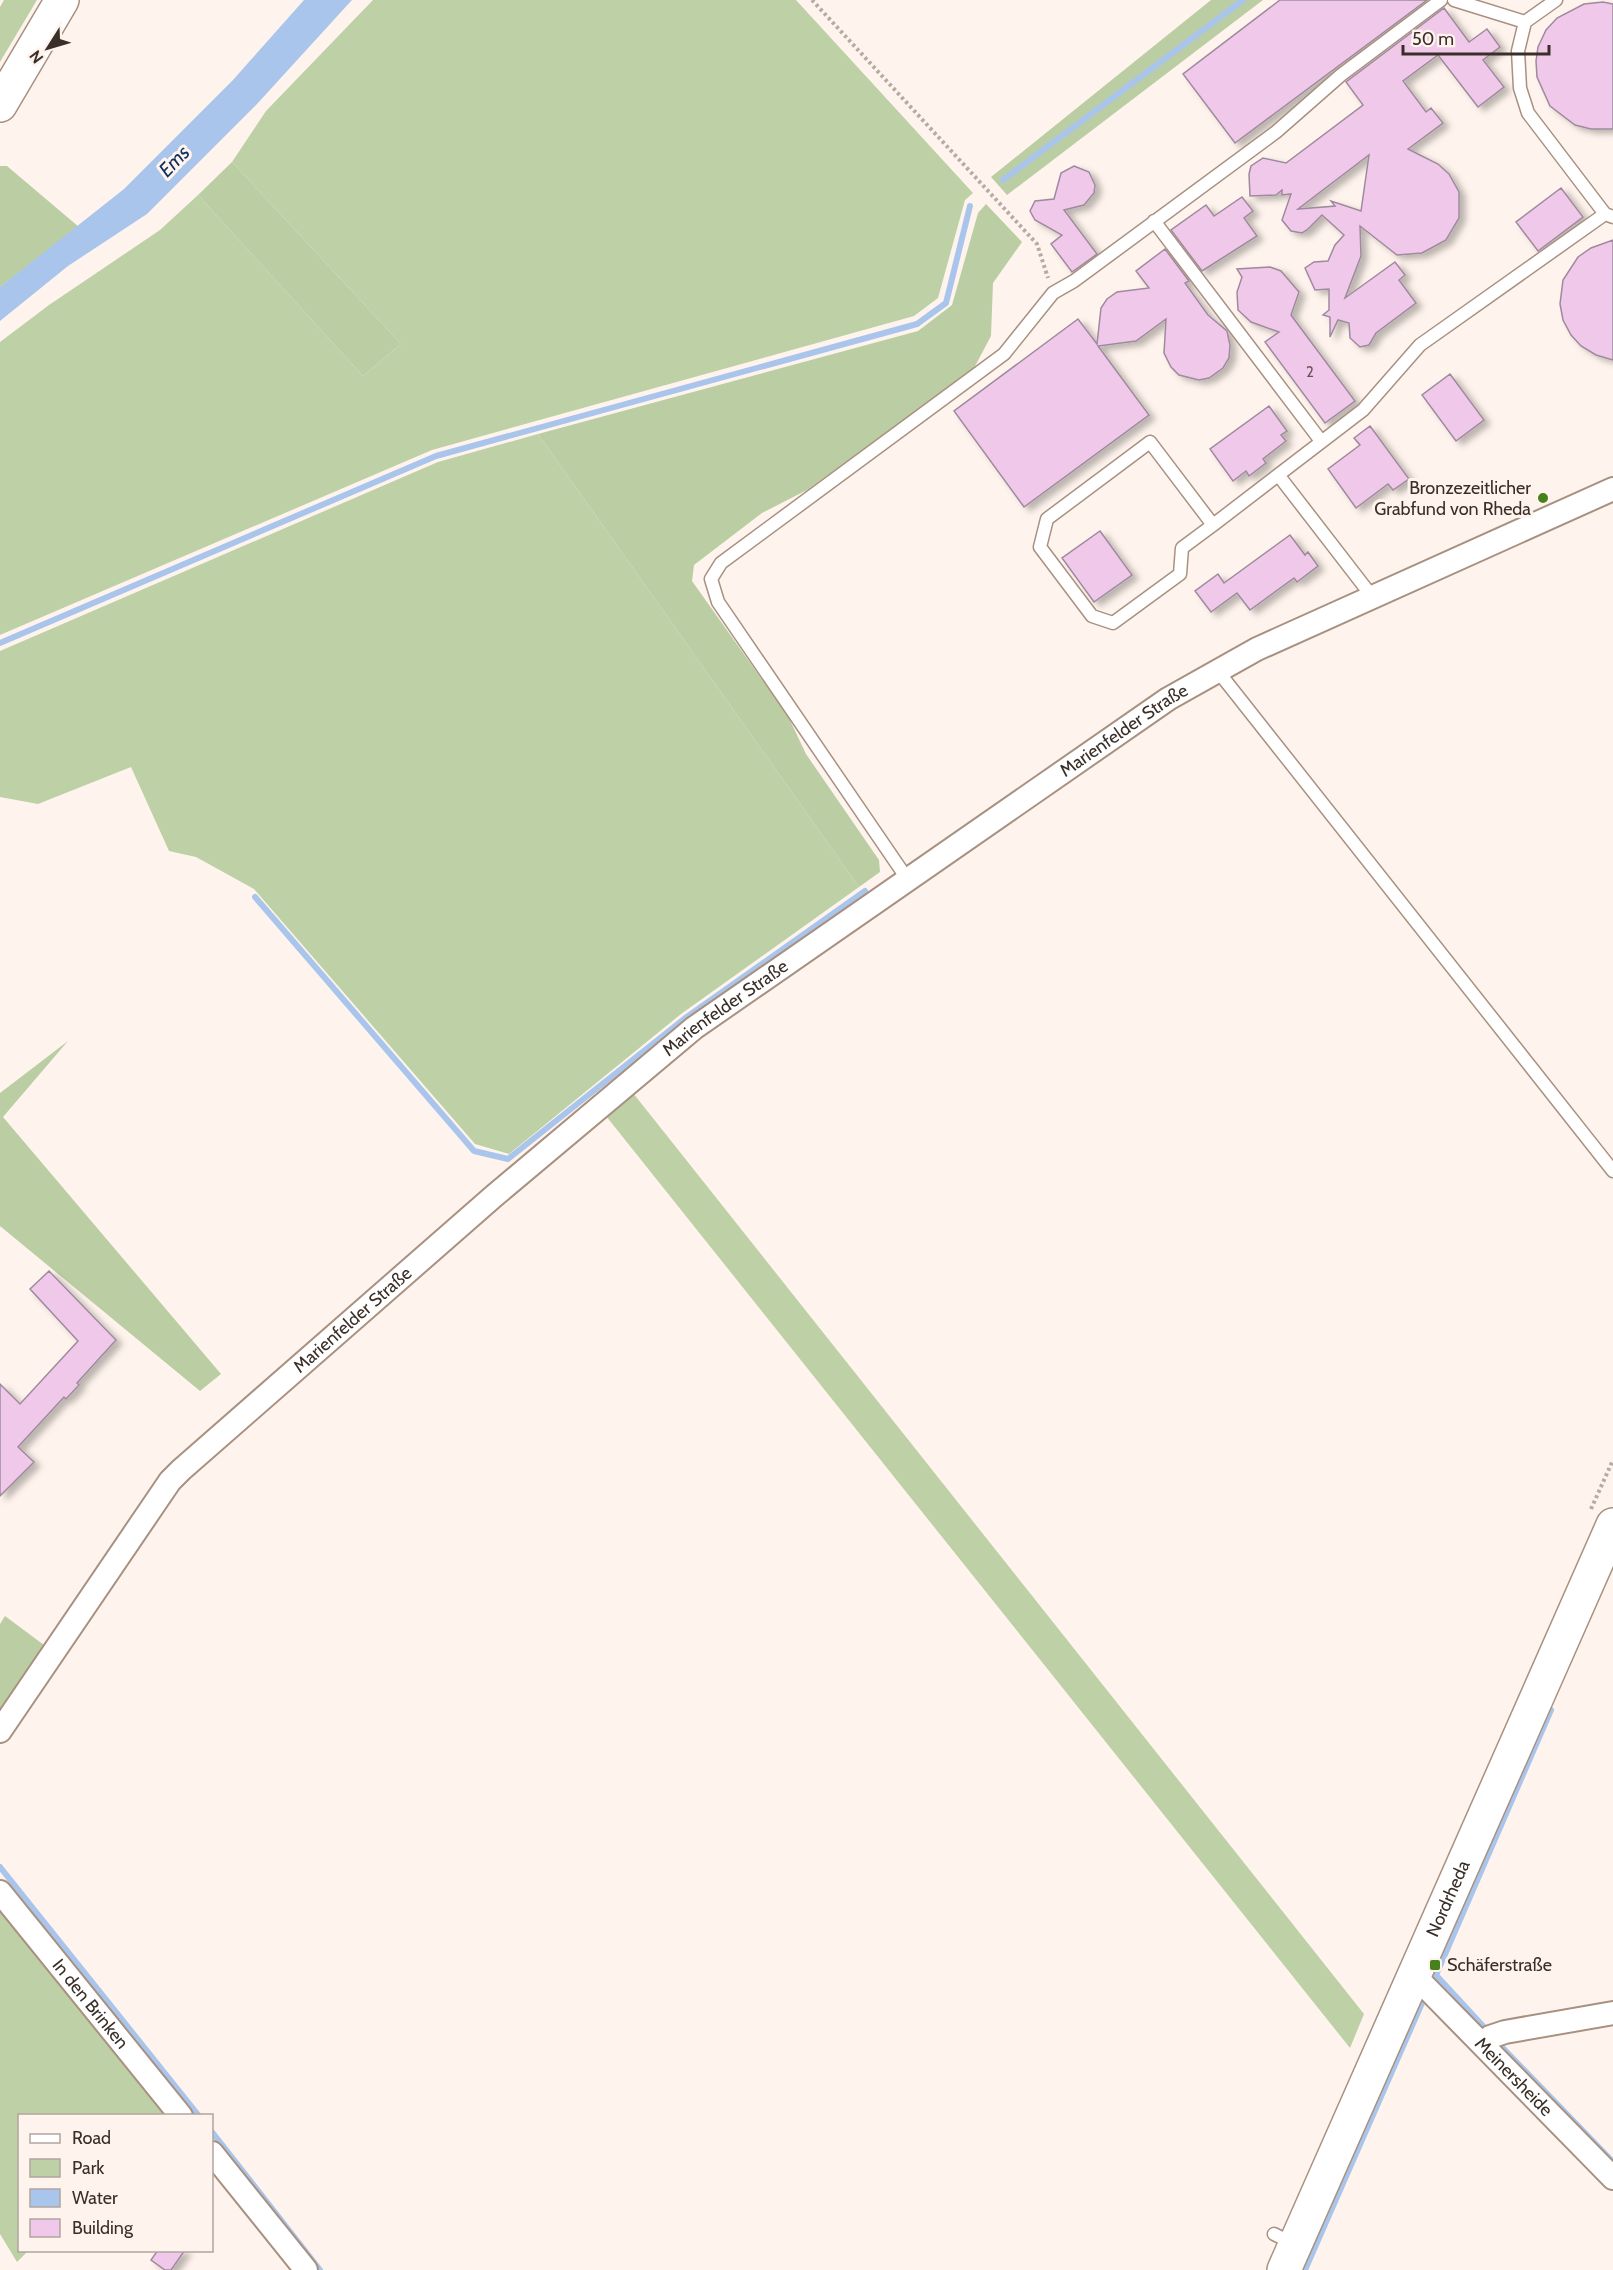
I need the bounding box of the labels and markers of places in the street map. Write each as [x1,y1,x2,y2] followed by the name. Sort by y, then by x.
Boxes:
[1374,477,1531,520] place label: Bronzezeitlicher Grabfund von Rheda
[1536,491,1550,505] marker: Bronzezeitlicher Grabfund von Rheda
[1447,1954,1552,1976] place label: Schäferstraße
[1428,1958,1442,1972] marker: Schäferstraße

